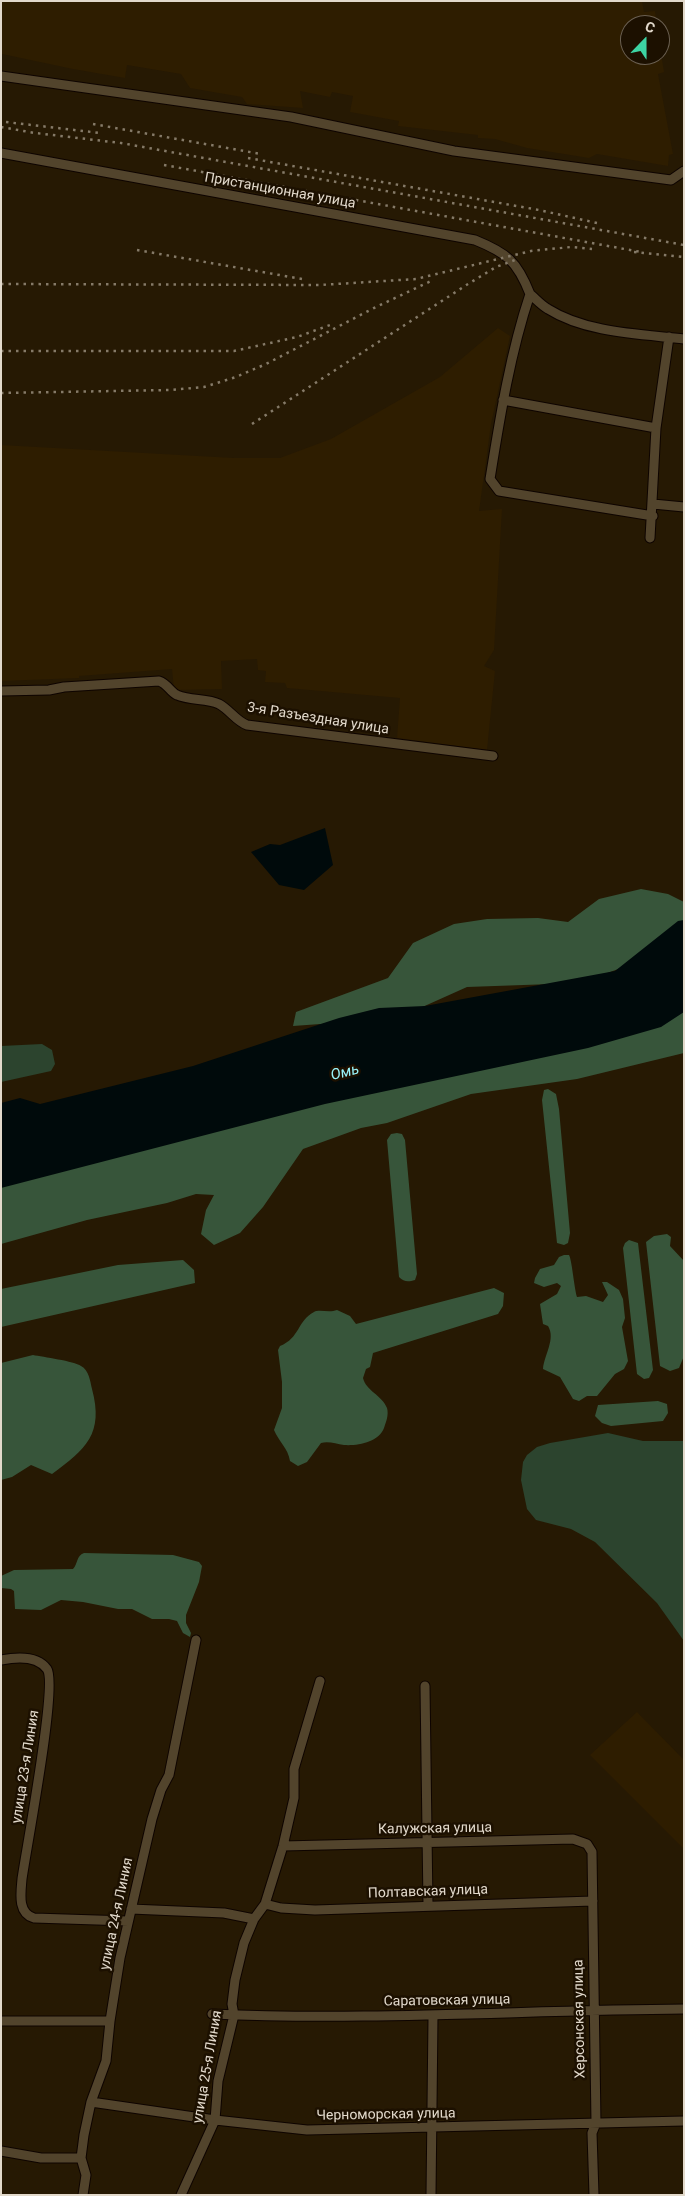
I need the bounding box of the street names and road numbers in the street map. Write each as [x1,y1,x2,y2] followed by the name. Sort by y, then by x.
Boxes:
[203,169,357,213] street label: Пристанционная улица
[246,699,390,739] street label: 3-я Разъездная улица
[9,1709,43,1825] street label: улица 23-я Линия
[378,1820,492,1838] street label: Калужская улица
[97,1856,137,1972] street label: улица 24-я Линия
[368,1882,488,1902] street label: Полтавская улица
[571,1959,589,2079] street label: Херсонская улица
[384,1991,510,2011] street label: Саратовская улица
[190,2009,226,2125] street label: улица 25-я Линия
[316,2105,456,2125] street label: Черноморская улица

